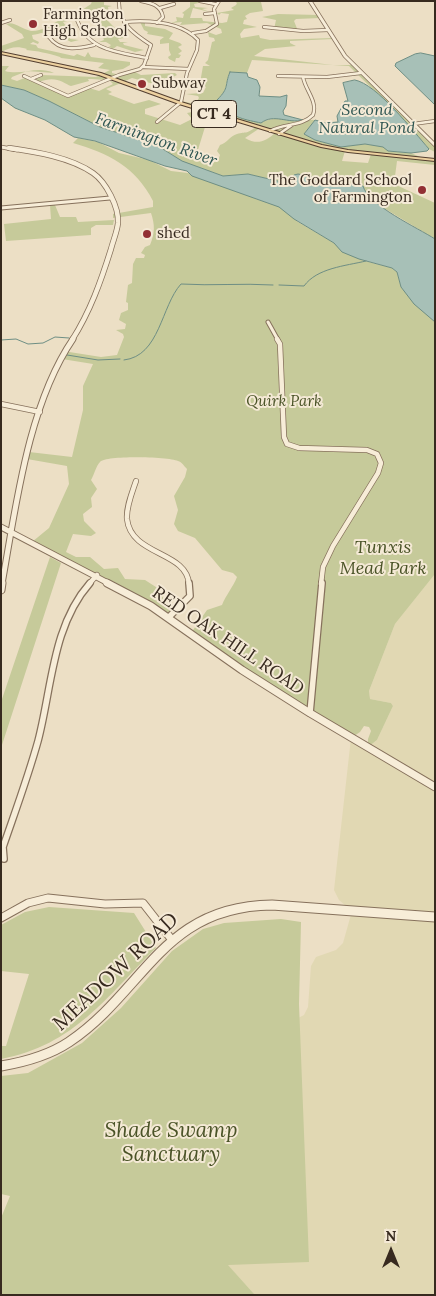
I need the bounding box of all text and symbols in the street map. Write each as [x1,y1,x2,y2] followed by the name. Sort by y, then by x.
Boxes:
[43,6,127,41] place label: Farmington High School
[27,18,39,30] marker: Farmington High School
[152,75,205,93] place label: Subway
[136,78,148,90] marker: Subway
[192,100,236,128] road number: CT 4
[319,100,415,138] water label: Second Natural Pond
[93,109,219,171] water label: Farmington River
[269,172,412,207] place label: The Goddard School of Farmington
[416,184,428,196] marker: The Goddard School of Farmington
[157,225,190,243] place label: shed
[141,228,153,240] marker: shed
[246,393,322,411] park label: Quirk Park
[339,537,427,580] park label: Tunxis Mead Park
[148,582,308,700] street label: RED OAK HILL ROAD
[48,907,184,1037] street label: MEADOW ROAD
[104,1118,238,1168] park label: Shade Swamp Sanctuary
[366,1226,416,1276] north arrow
[386,1227,396,1245] text: N

